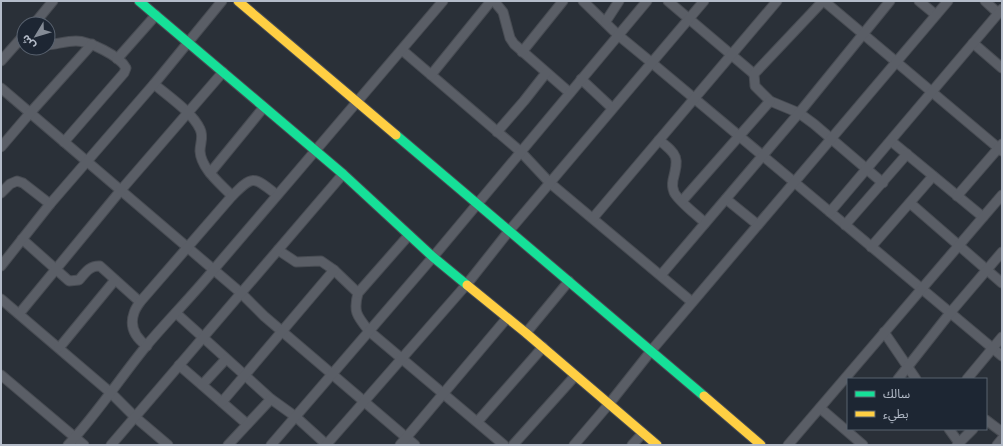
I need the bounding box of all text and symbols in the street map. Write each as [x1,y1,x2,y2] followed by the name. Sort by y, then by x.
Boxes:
[16,16,56,56] north arrow
[17,32,38,53] text: ش
[847,378,987,430] legend
[883,385,910,402] text: سالك
[883,405,909,424] text: بطيء

